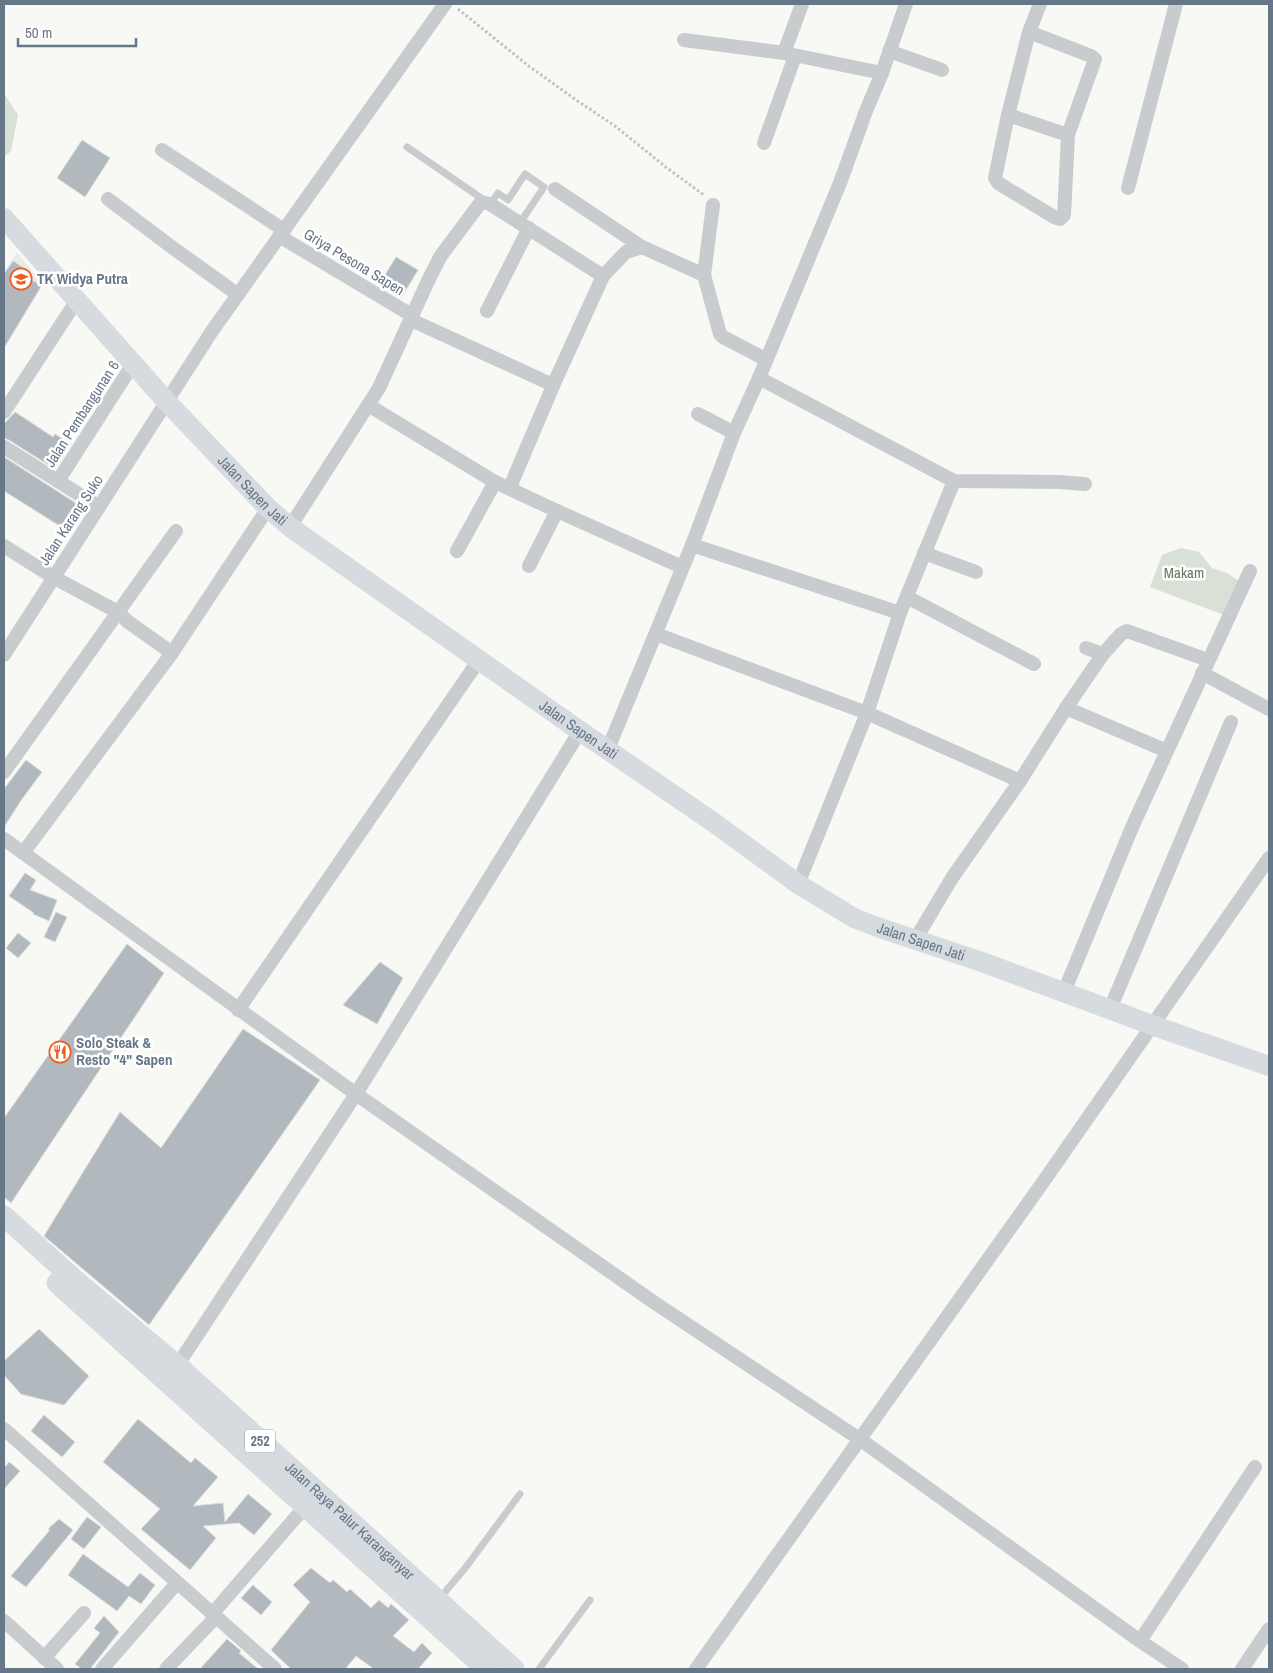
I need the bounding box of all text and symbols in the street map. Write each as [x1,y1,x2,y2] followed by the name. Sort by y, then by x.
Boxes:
[18,15,135,47] scale bar
[25,22,52,43] text: 50 m
[300,223,409,300] street label: Griya Pesona Sapen
[9,267,33,291] school or university icon: TK Widya Putra
[37,268,128,289] place label: TK Widya Putra
[39,356,124,471] street label: Jalan Pembangunan 6
[213,450,292,530] street label: Jalan Sapen Jati
[33,470,108,569] street label: Jalan Karang Suko
[1164,562,1204,583] park label: Makam
[535,695,623,764] street label: Jalan Sapen Jati
[875,917,968,966] street label: Jalan Sapen Jati
[76,1032,172,1070] place label: Solo Steak & Resto "4" Sapen
[48,1040,72,1064] restaurant icon: Solo Steak & Resto "4" Sapen
[245,1430,275,1452] road number: 252
[281,1457,419,1584] street label: Jalan Raya Palur Karanganyar

